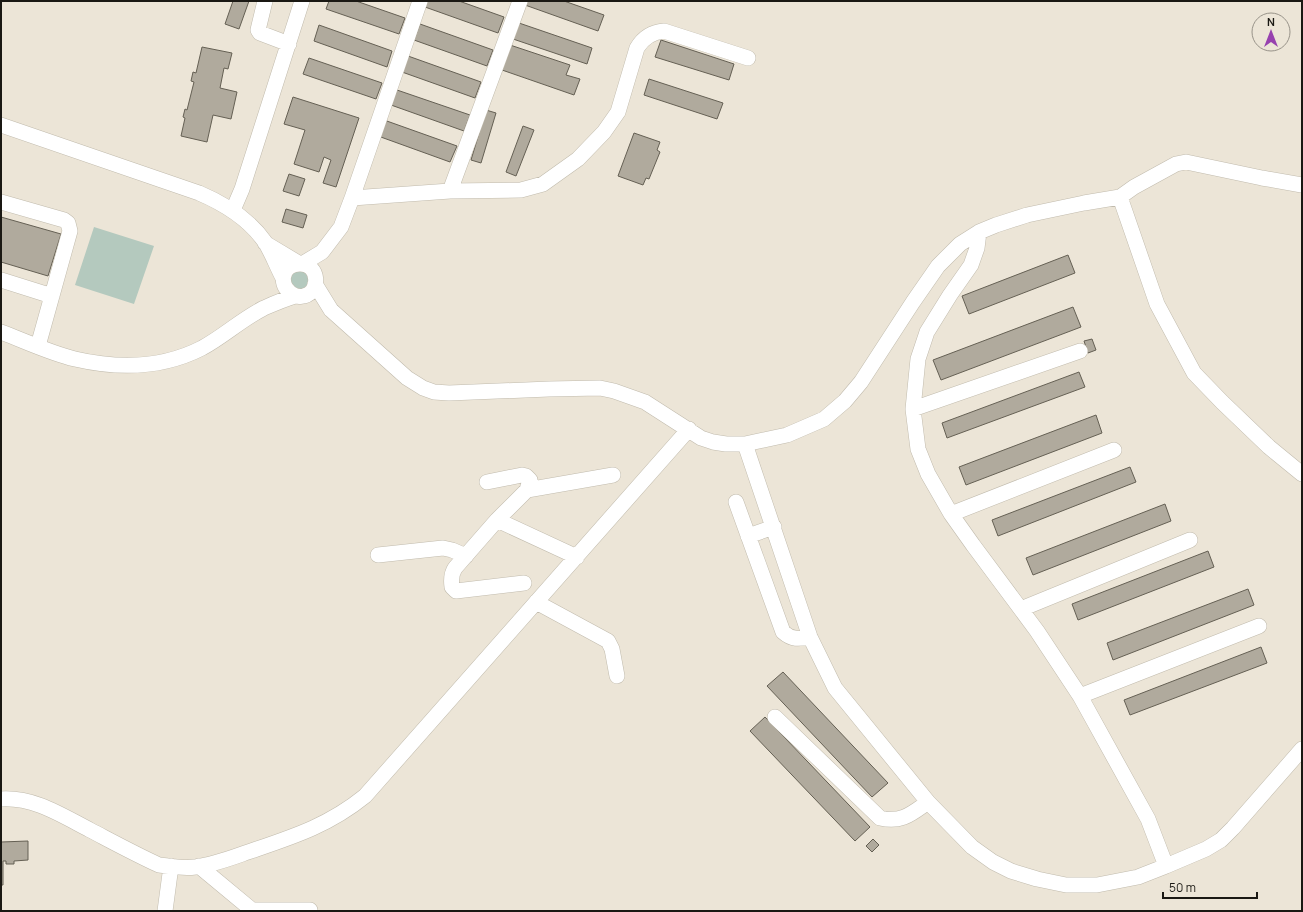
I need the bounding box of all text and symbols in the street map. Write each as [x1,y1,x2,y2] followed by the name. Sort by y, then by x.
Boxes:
[1251,12,1291,52] north arrow
[1267,14,1275,29] text: N
[1163,874,1257,900] scale bar
[1169,879,1196,896] text: 50 m

